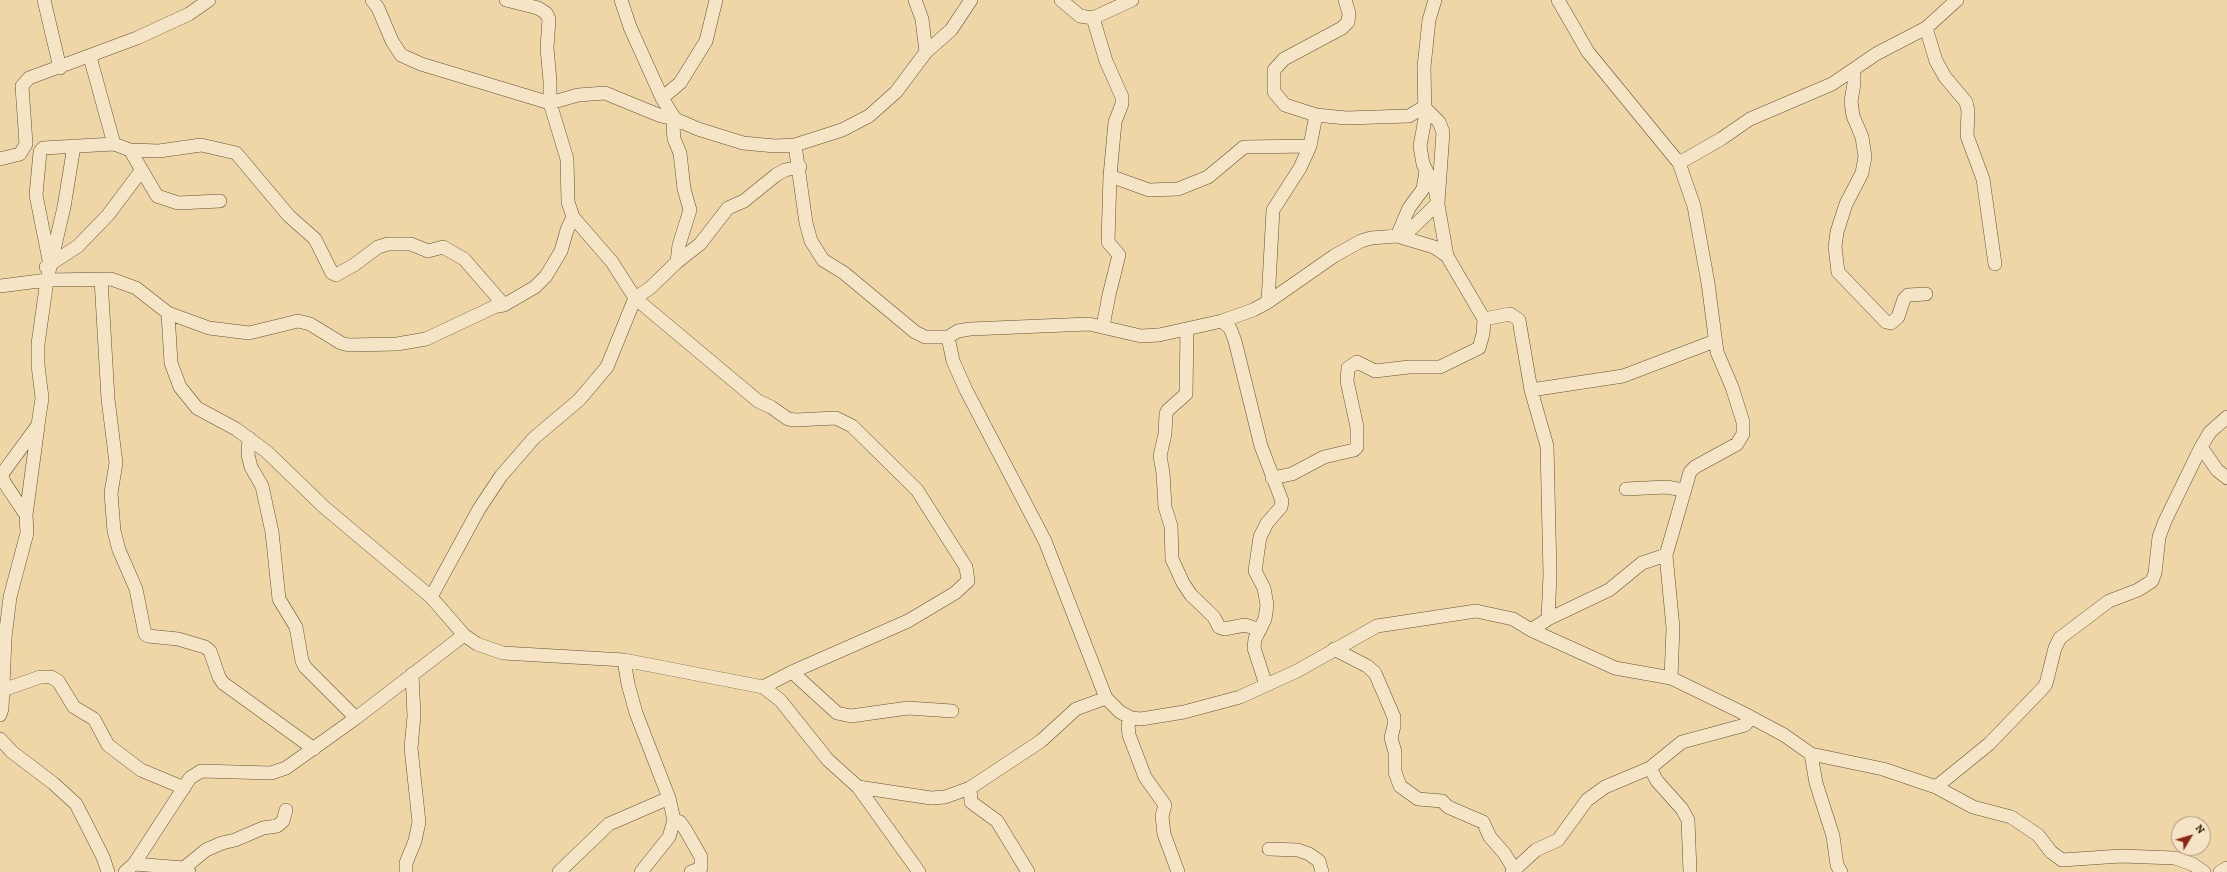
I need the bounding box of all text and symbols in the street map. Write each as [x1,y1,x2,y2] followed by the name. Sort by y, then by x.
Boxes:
[2171,816,2211,856] north arrow
[2192,821,2208,837] text: N

